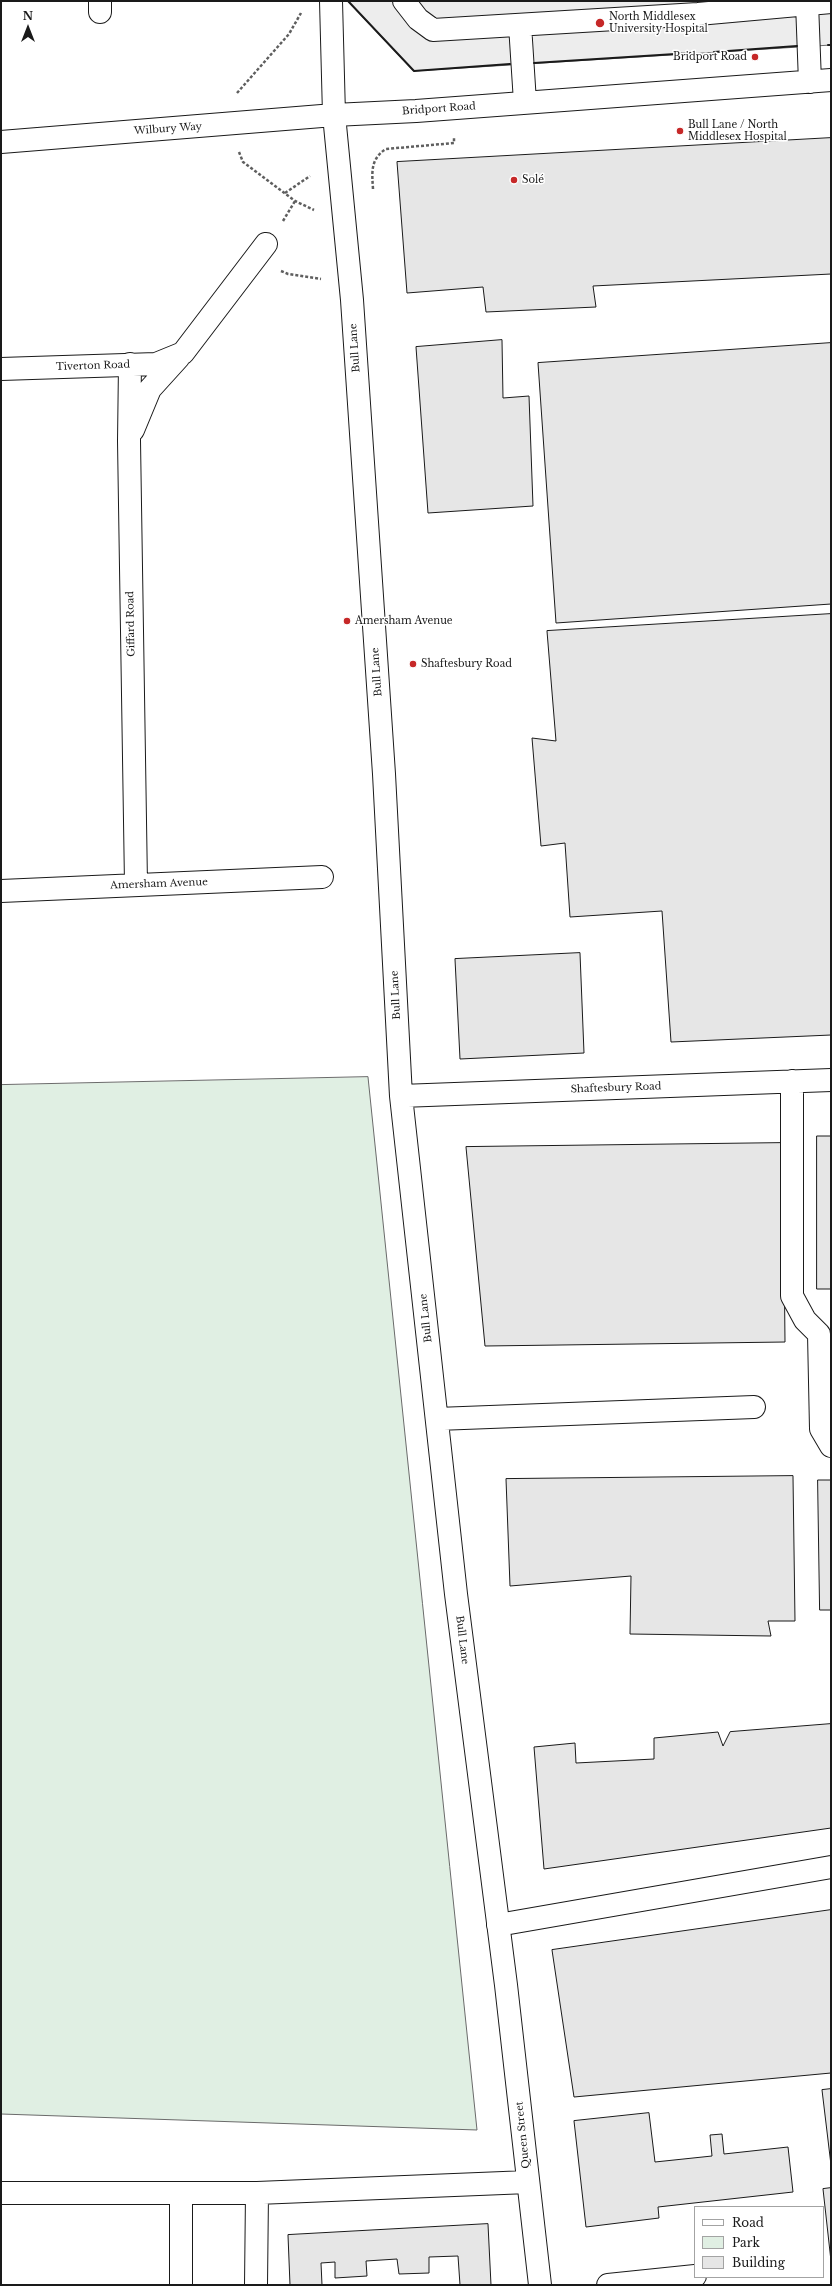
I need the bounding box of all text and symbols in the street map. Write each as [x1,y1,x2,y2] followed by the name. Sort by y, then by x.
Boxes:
[8,8,48,48] north arrow
[23,9,33,23] text: N
[609,11,708,34] place label: North Middlesex University Hospital
[594,17,606,29] marker: North Middlesex University Hospital
[673,51,747,63] place label: Bridport Road
[750,52,760,62] marker: Bridport Road
[402,100,476,118] street label: Bridport Road
[688,119,787,142] place label: Bull Lane / North Middlesex Hospital
[134,121,202,137] street label: Wilbury Way
[675,126,685,136] marker: Bull Lane / North Middlesex Hospital
[522,174,544,186] place label: Solé
[509,175,519,185] marker: Solé
[347,323,363,373] street label: Bull Lane
[56,359,130,373] street label: Tiverton Road
[124,591,138,657] street label: Giffard Road
[355,615,453,627] place label: Amersham Avenue
[342,616,352,626] marker: Amersham Avenue
[369,647,385,697] street label: Bull Lane
[421,658,512,670] place label: Shaftesbury Road
[408,659,418,669] marker: Shaftesbury Road
[110,876,208,892] street label: Amersham Avenue
[389,970,403,1020] street label: Bull Lane
[570,1080,662,1096] street label: Shaftesbury Road
[417,1293,435,1343] street label: Bull Lane
[453,1615,471,1665] street label: Bull Lane
[514,2101,532,2169] street label: Queen Street
[694,2206,824,2278] legend
[732,2215,764,2230] text: Road
[732,2235,760,2250] text: Park
[732,2255,785,2270] text: Building

